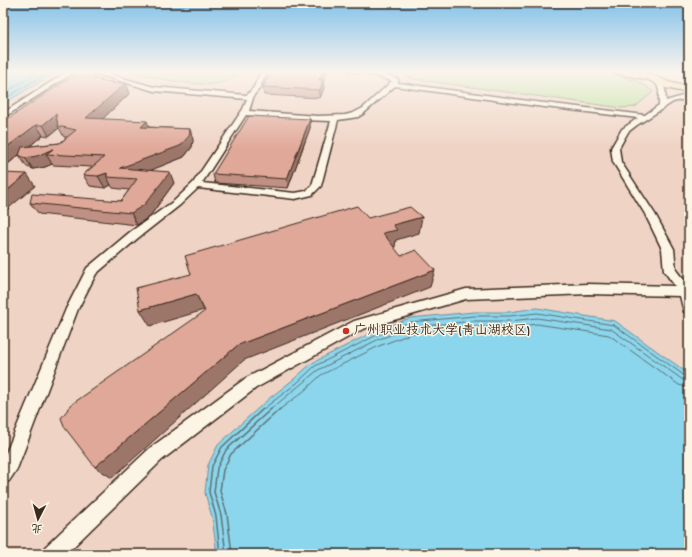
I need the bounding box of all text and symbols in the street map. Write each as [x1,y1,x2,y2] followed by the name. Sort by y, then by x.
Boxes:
[354,322,530,339] place label: 广州职业技术大学(青山湖校区)
[341,326,351,336] marker: 广州职业技术大学(青山湖校区)
[18,499,58,539] north arrow
[31,520,43,533] text: 北

